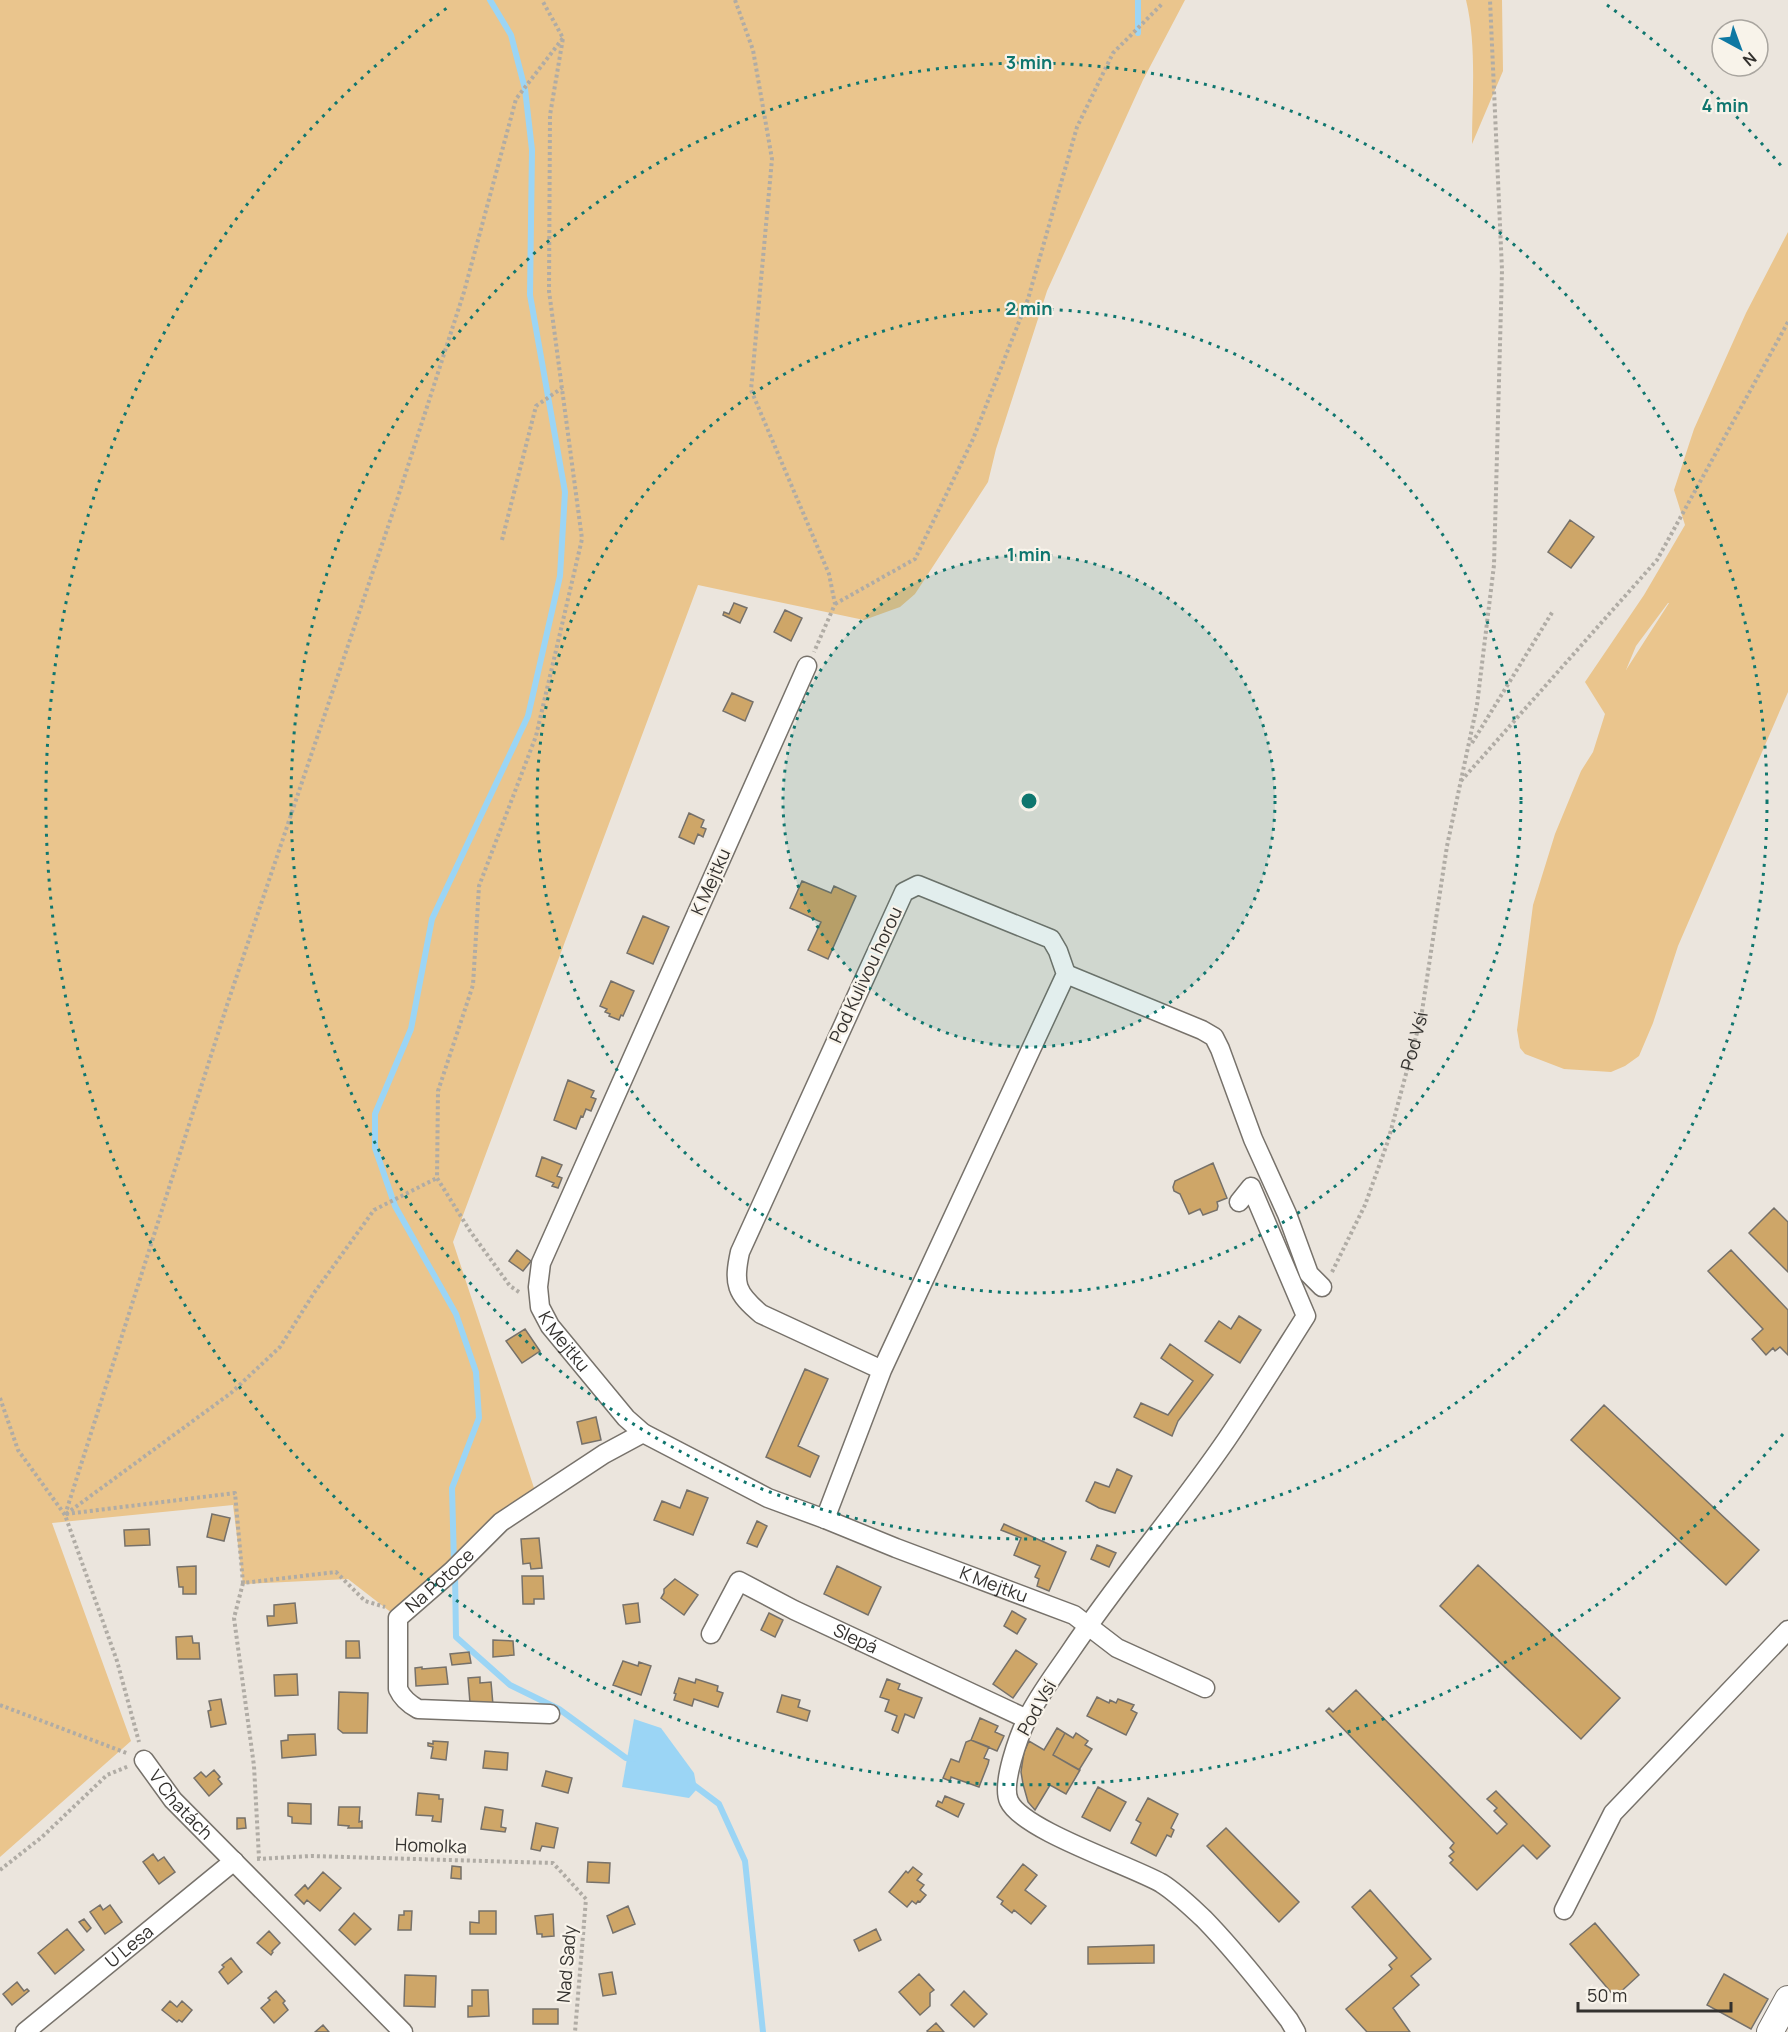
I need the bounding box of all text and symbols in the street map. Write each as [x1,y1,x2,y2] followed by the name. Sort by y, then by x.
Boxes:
[1710,18,1770,78] north arrow
[1738,47,1761,71] text: N
[1006,50,1052,74] text: 3 min
[1701,93,1749,117] text: 4 min
[1006,296,1052,320] text: 2 min
[1007,542,1051,566] text: 1 min
[1019,791,1039,811] centre of rings
[685,844,735,919] street label: K Mejtku
[823,903,907,1047] street label: Pod Kulivou horou
[1394,1010,1433,1073] street label: Pod Vsí
[533,1307,596,1376] street label: K Mejtku
[400,1543,479,1617] street label: Na Potoce
[957,1560,1031,1608] street label: K Mejtku
[830,1617,882,1659] street label: Slepá
[1011,1676,1061,1739] street label: Pod Vsí
[144,1765,219,1844] street label: V Chatách
[395,1832,467,1858] street label: Homolka
[100,1919,158,1973] street label: U Lesa
[551,1924,581,2004] street label: Nad Sady
[1578,1975,1731,2013] scale bar
[1587,1983,1627,2007] text: 50 m

